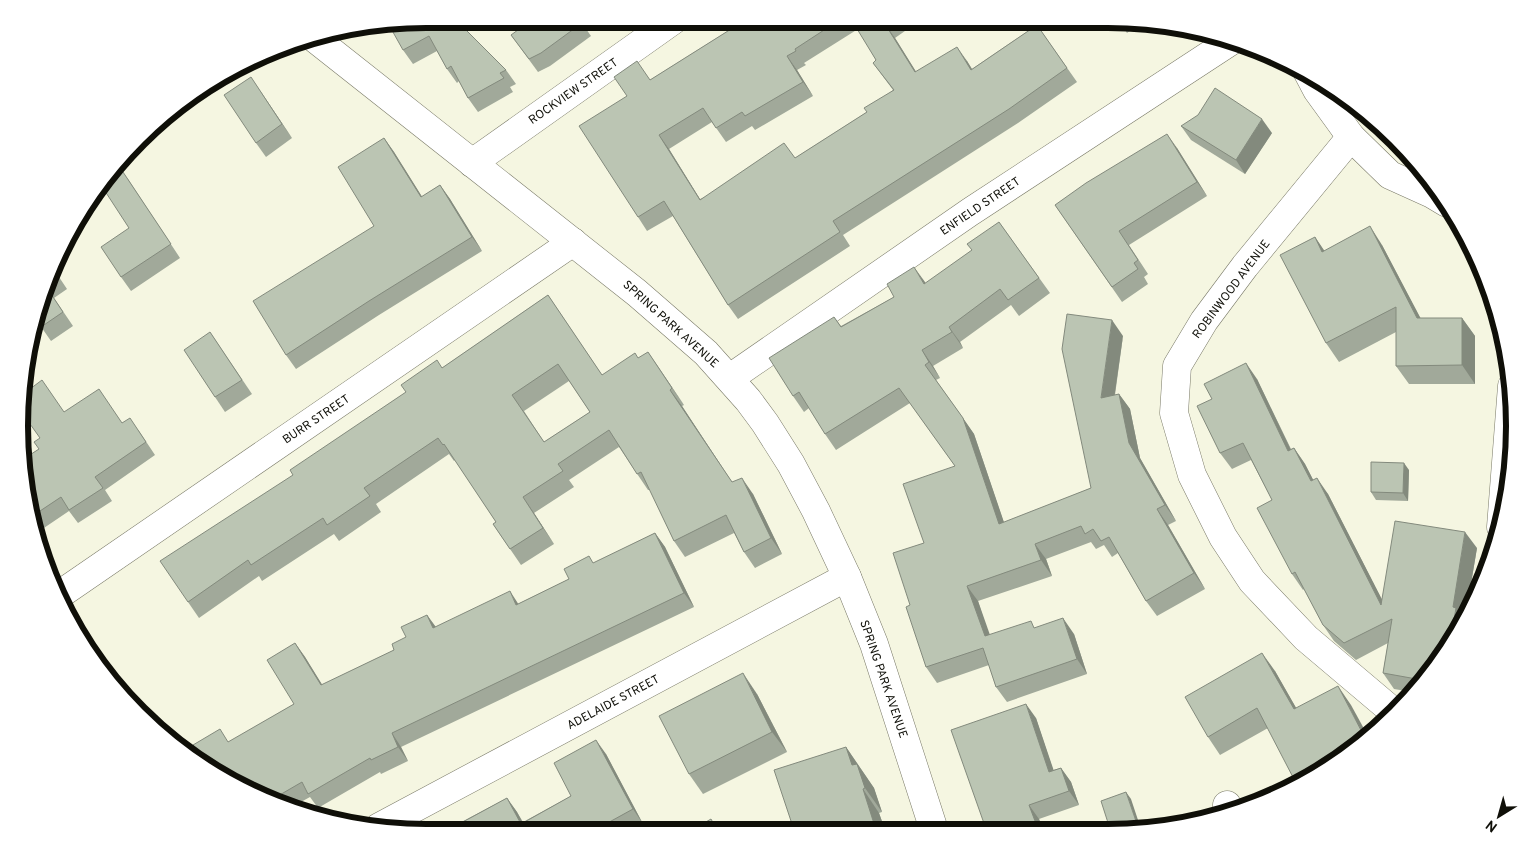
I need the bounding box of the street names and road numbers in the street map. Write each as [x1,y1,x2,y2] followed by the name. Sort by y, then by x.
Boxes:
[526,55,621,129] street label: ROCKVIEW STREET
[937,174,1024,240] street label: ENFIELD STREET
[1189,237,1274,342] street label: ROBINWOOD AVENUE
[619,277,722,372] street label: SPRING PARK AVENUE
[280,391,353,448] street label: BURR STREET
[855,618,911,740] street label: SPRING PARK AVENUE
[564,672,663,734] street label: ADELAIDE STREET

